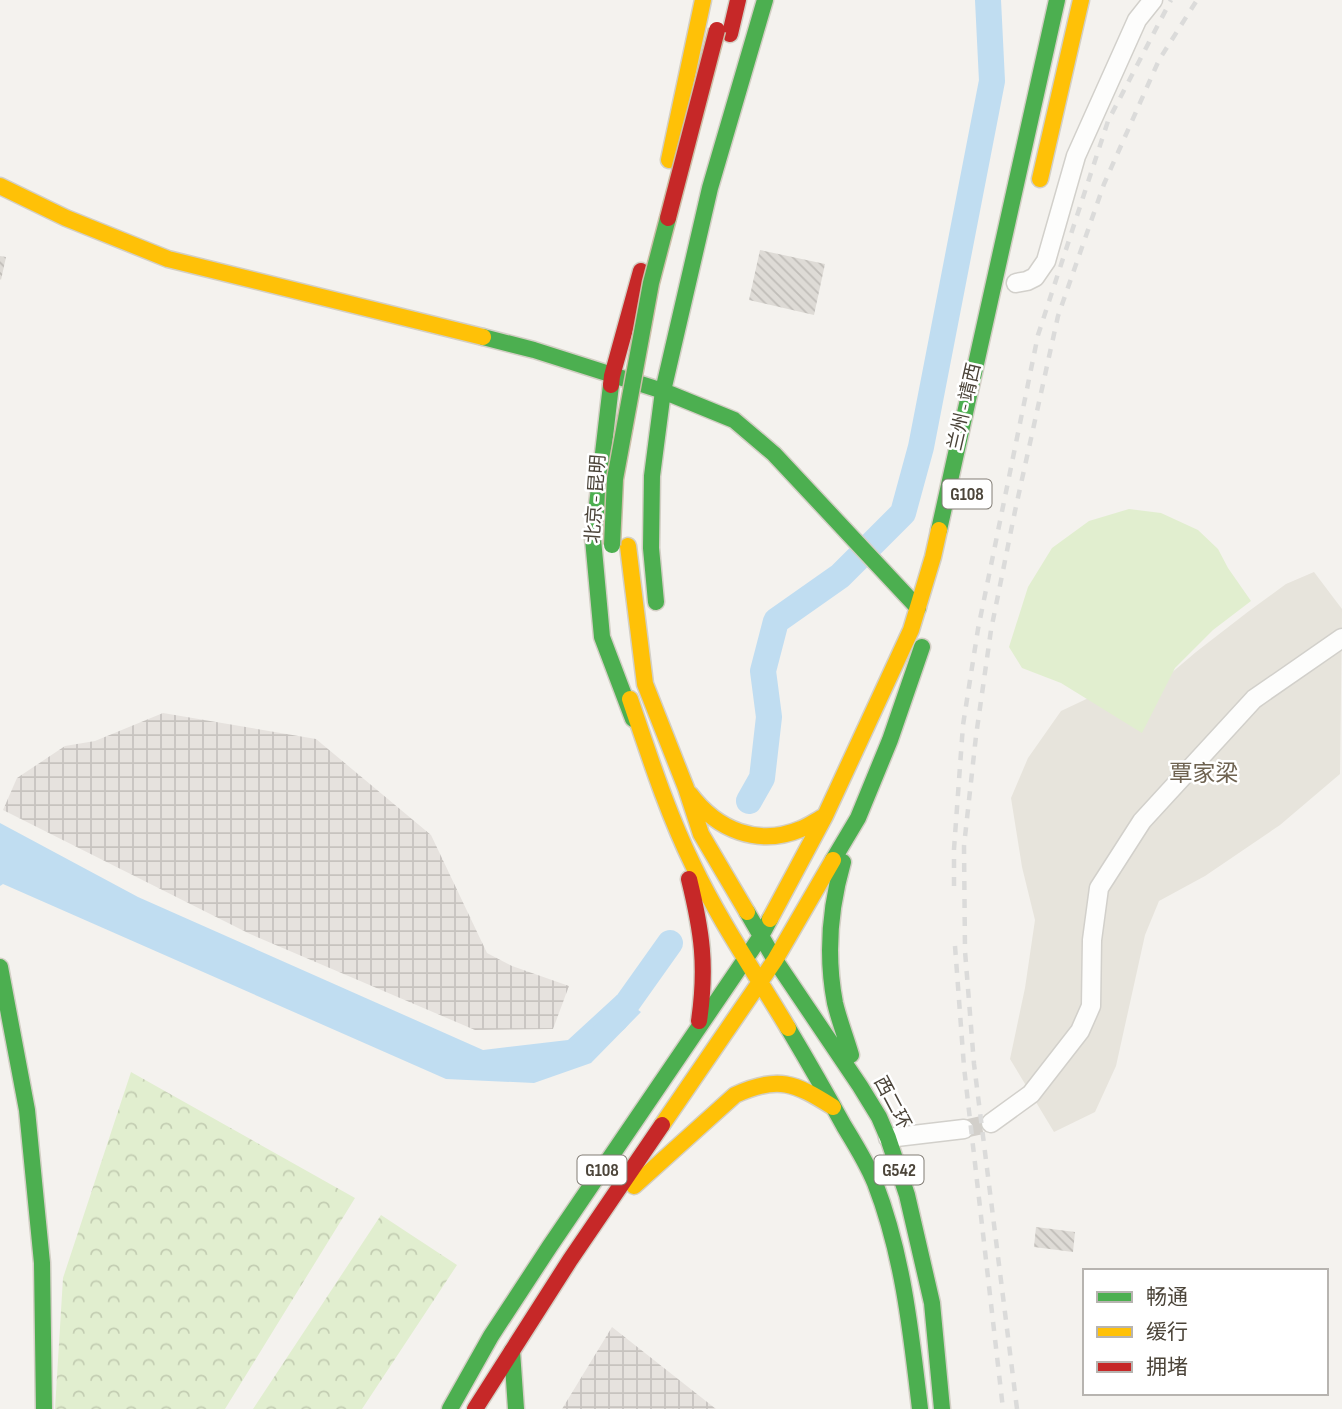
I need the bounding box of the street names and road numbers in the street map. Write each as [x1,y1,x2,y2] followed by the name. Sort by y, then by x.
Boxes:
[944,361,986,453] street label: 兰州 - 靖西
[581,454,611,544] street label: 北京 - 昆明
[942,480,992,508] road number: G108
[868,1072,916,1134] street label: 西二环
[578,1156,626,1184] road number: G108
[874,1156,923,1184] road number: G542

